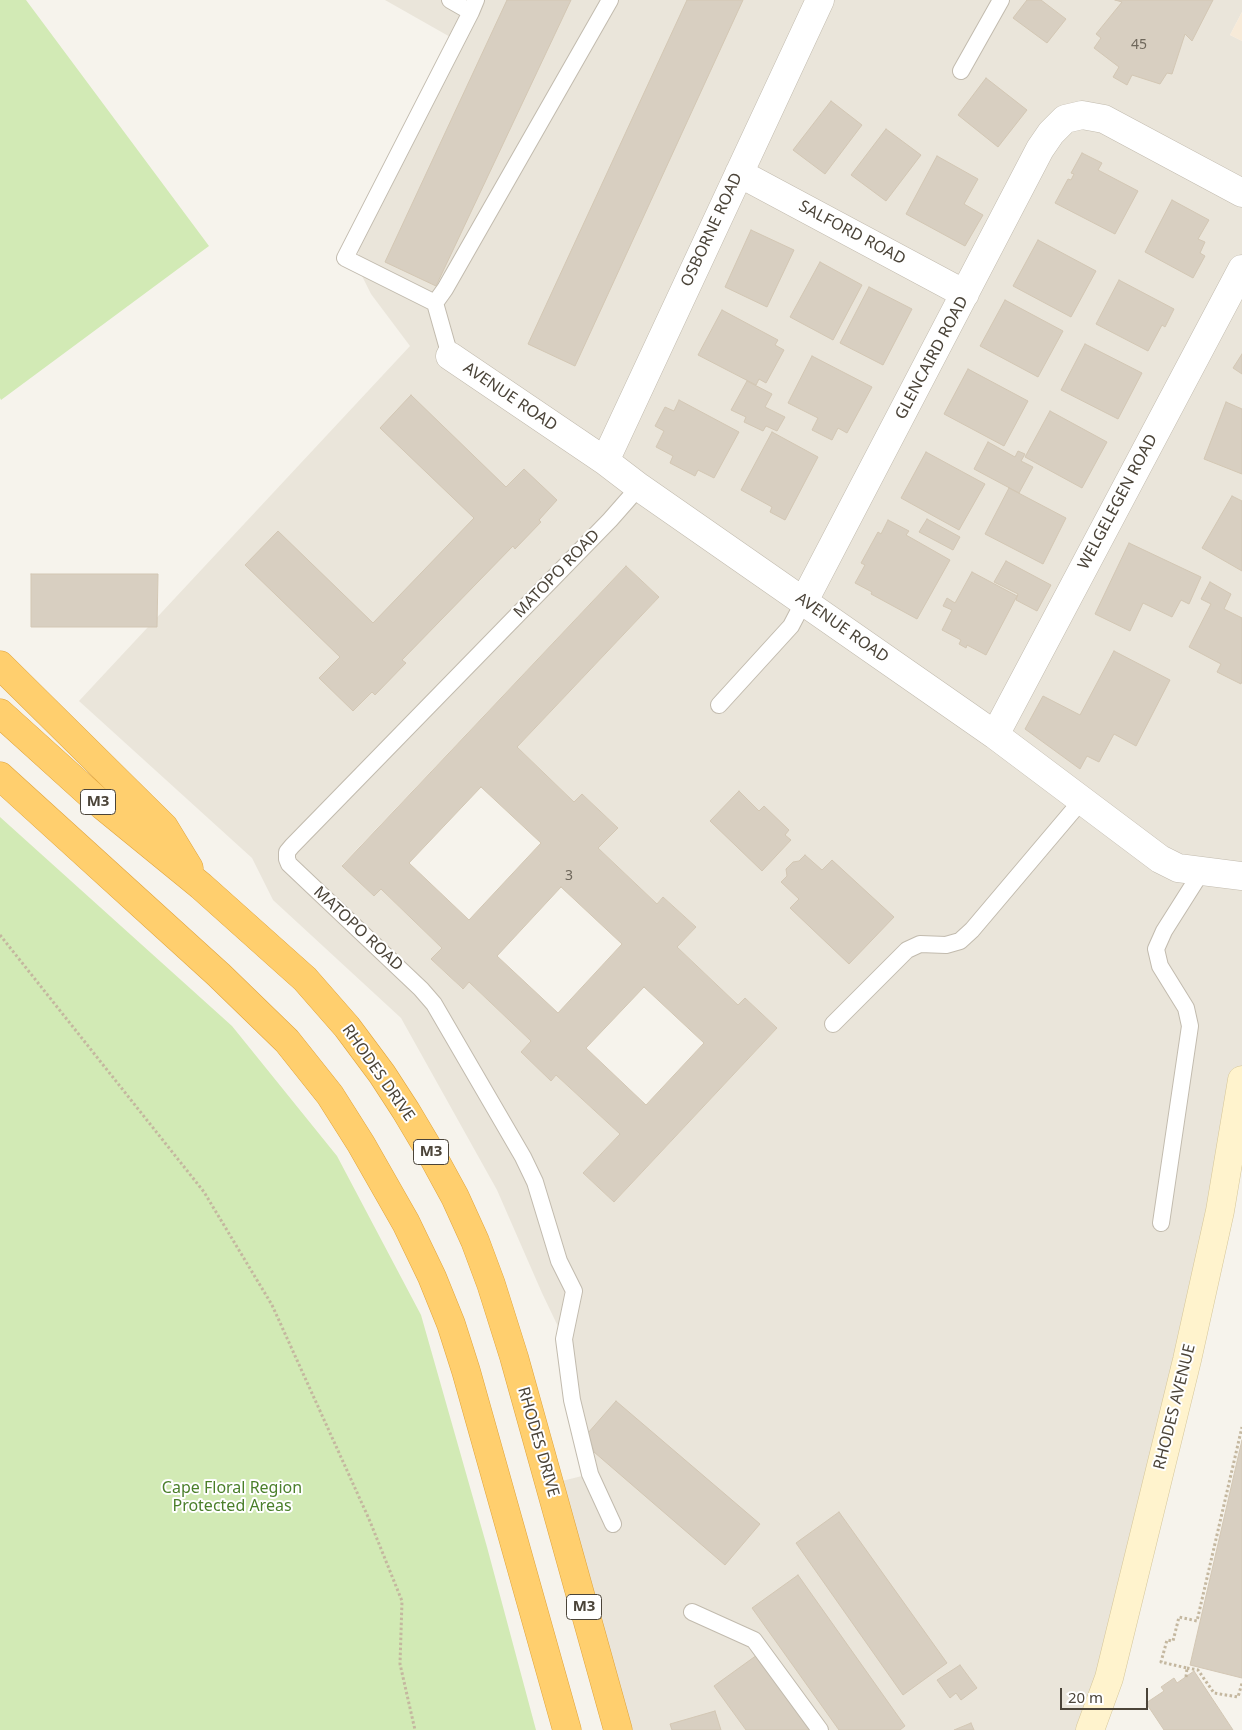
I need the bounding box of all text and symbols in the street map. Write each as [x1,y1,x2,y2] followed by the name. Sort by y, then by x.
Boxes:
[1131,37,1147,53] house number: 45
[677,170,747,290] street label: OSBORNE ROAD
[795,197,909,269] street label: SALFORD ROAD
[891,293,973,423] street label: GLENCAIRD ROAD
[459,359,561,435] street label: AVENUE ROAD
[1074,431,1162,573] street label: WELGELEGEN ROAD
[510,526,604,622] street label: MATOPO ROAD
[792,589,892,667] street label: AVENUE ROAD
[80,790,116,814] road number: M3
[565,868,573,884] house number: 3
[309,883,407,975] street label: MATOPO ROAD
[338,1021,418,1125] street label: RHODES DRIVE
[414,1140,448,1164] road number: M3
[1150,1342,1200,1472] street label: RHODES AVENUE
[513,1385,563,1499] street label: RHODES DRIVE
[162,1478,302,1516] park label: Cape Floral Region Protected Areas
[566,1594,602,1620] road number: M3
[1062,1678,1150,1710] scale bar
[1068,1687,1103,1707] text: 20 m

